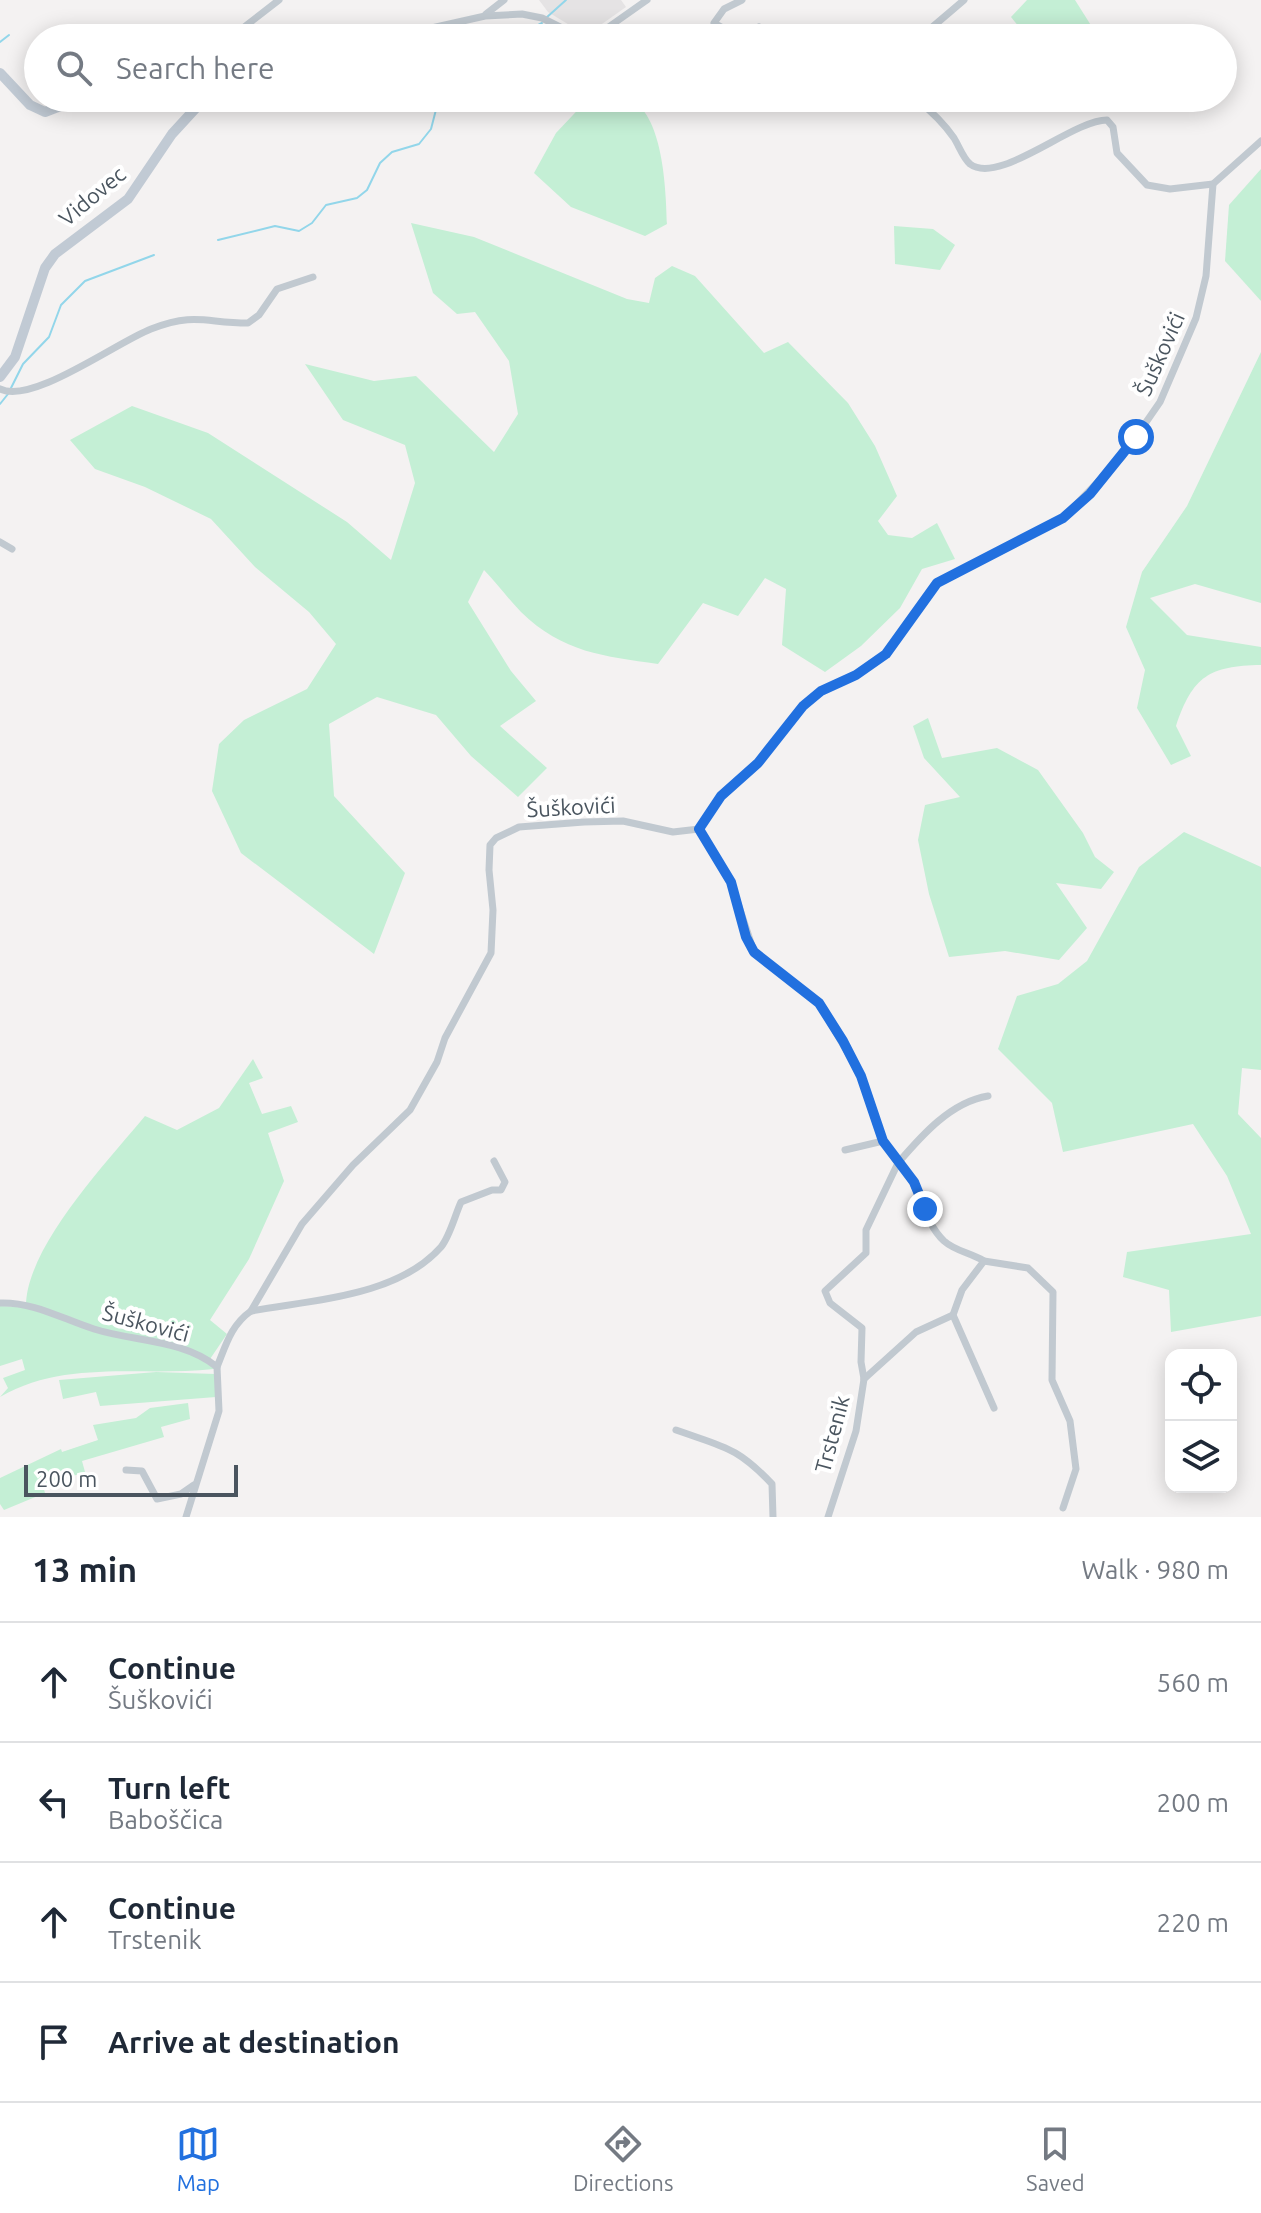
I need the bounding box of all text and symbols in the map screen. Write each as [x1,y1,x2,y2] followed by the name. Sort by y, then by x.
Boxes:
[24,24,1237,112] search box
[52,46,96,90] icon: search
[116,51,275,85] text: Search here
[53,161,130,231] street label: Vidovec
[1130,308,1189,399] street label: Šuškovići
[1118,419,1154,455] route start
[526,792,616,821] street label: Šuškovići
[907,1191,943,1227] route end
[100,1299,192,1346] street label: Šuškovići
[1165,1349,1237,1493] map controls
[1165,1349,1237,1421] button: locate
[809,1392,854,1475] street label: Trstenik
[1165,1421,1237,1493] button: layers
[24,1461,238,1497] scale bar
[36,1466,97,1491] text: 200 m
[32,1550,137,1588] text: 13 min
[1081,1555,1229,1584] text: Walk · 980 m
[108,1651,236,1685] text: Continue
[32,1660,76,1704] icon: ahead
[1157,1668,1229,1697] text: 560 m
[108,1685,213,1714] text: Šuškovići
[108,1771,230,1805] text: Turn left
[32,1780,76,1824] icon: left
[1157,1788,1229,1817] text: 200 m
[108,1805,223,1834] text: Baboščica
[108,1891,236,1925] text: Continue
[32,1900,76,1944] icon: ahead
[1157,1908,1229,1937] text: 220 m
[108,1925,202,1954] text: Trstenik
[32,2020,76,2064] icon: arrive
[108,2025,400,2059] text: Arrive at destination
[176,2122,220,2195] tab: Map
[573,2122,673,2195] tab: Directions
[1026,2122,1085,2195] tab: Saved

